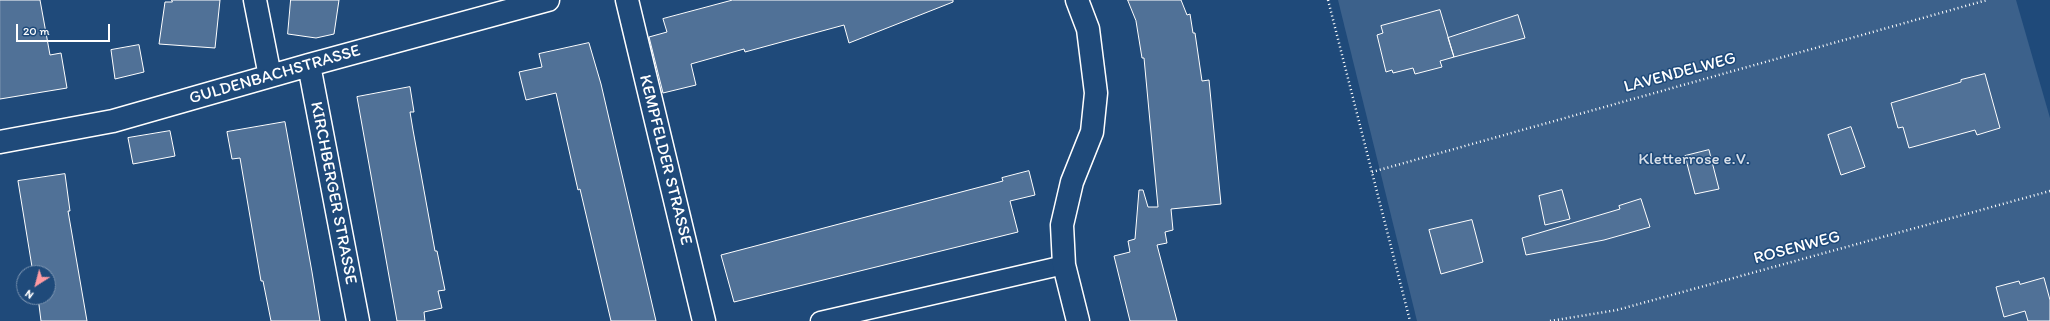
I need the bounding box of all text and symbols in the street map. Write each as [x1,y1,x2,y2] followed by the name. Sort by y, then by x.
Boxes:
[18,16,112,42] scale bar
[23,24,50,38] text: 20 m
[187,41,363,109] street label: GULDENBACHSTRASSE
[1622,48,1738,98] street label: LAVENDELWEG
[634,73,696,247] street label: KEMPFELDER STRASSE
[305,100,361,286] street label: KIRCHBERGER STRASSE
[1638,150,1750,170] park label: Kletterrose e.V.
[1751,227,1843,269] street label: ROSENWEG
[16,265,56,305] north arrow
[22,287,36,302] text: N

